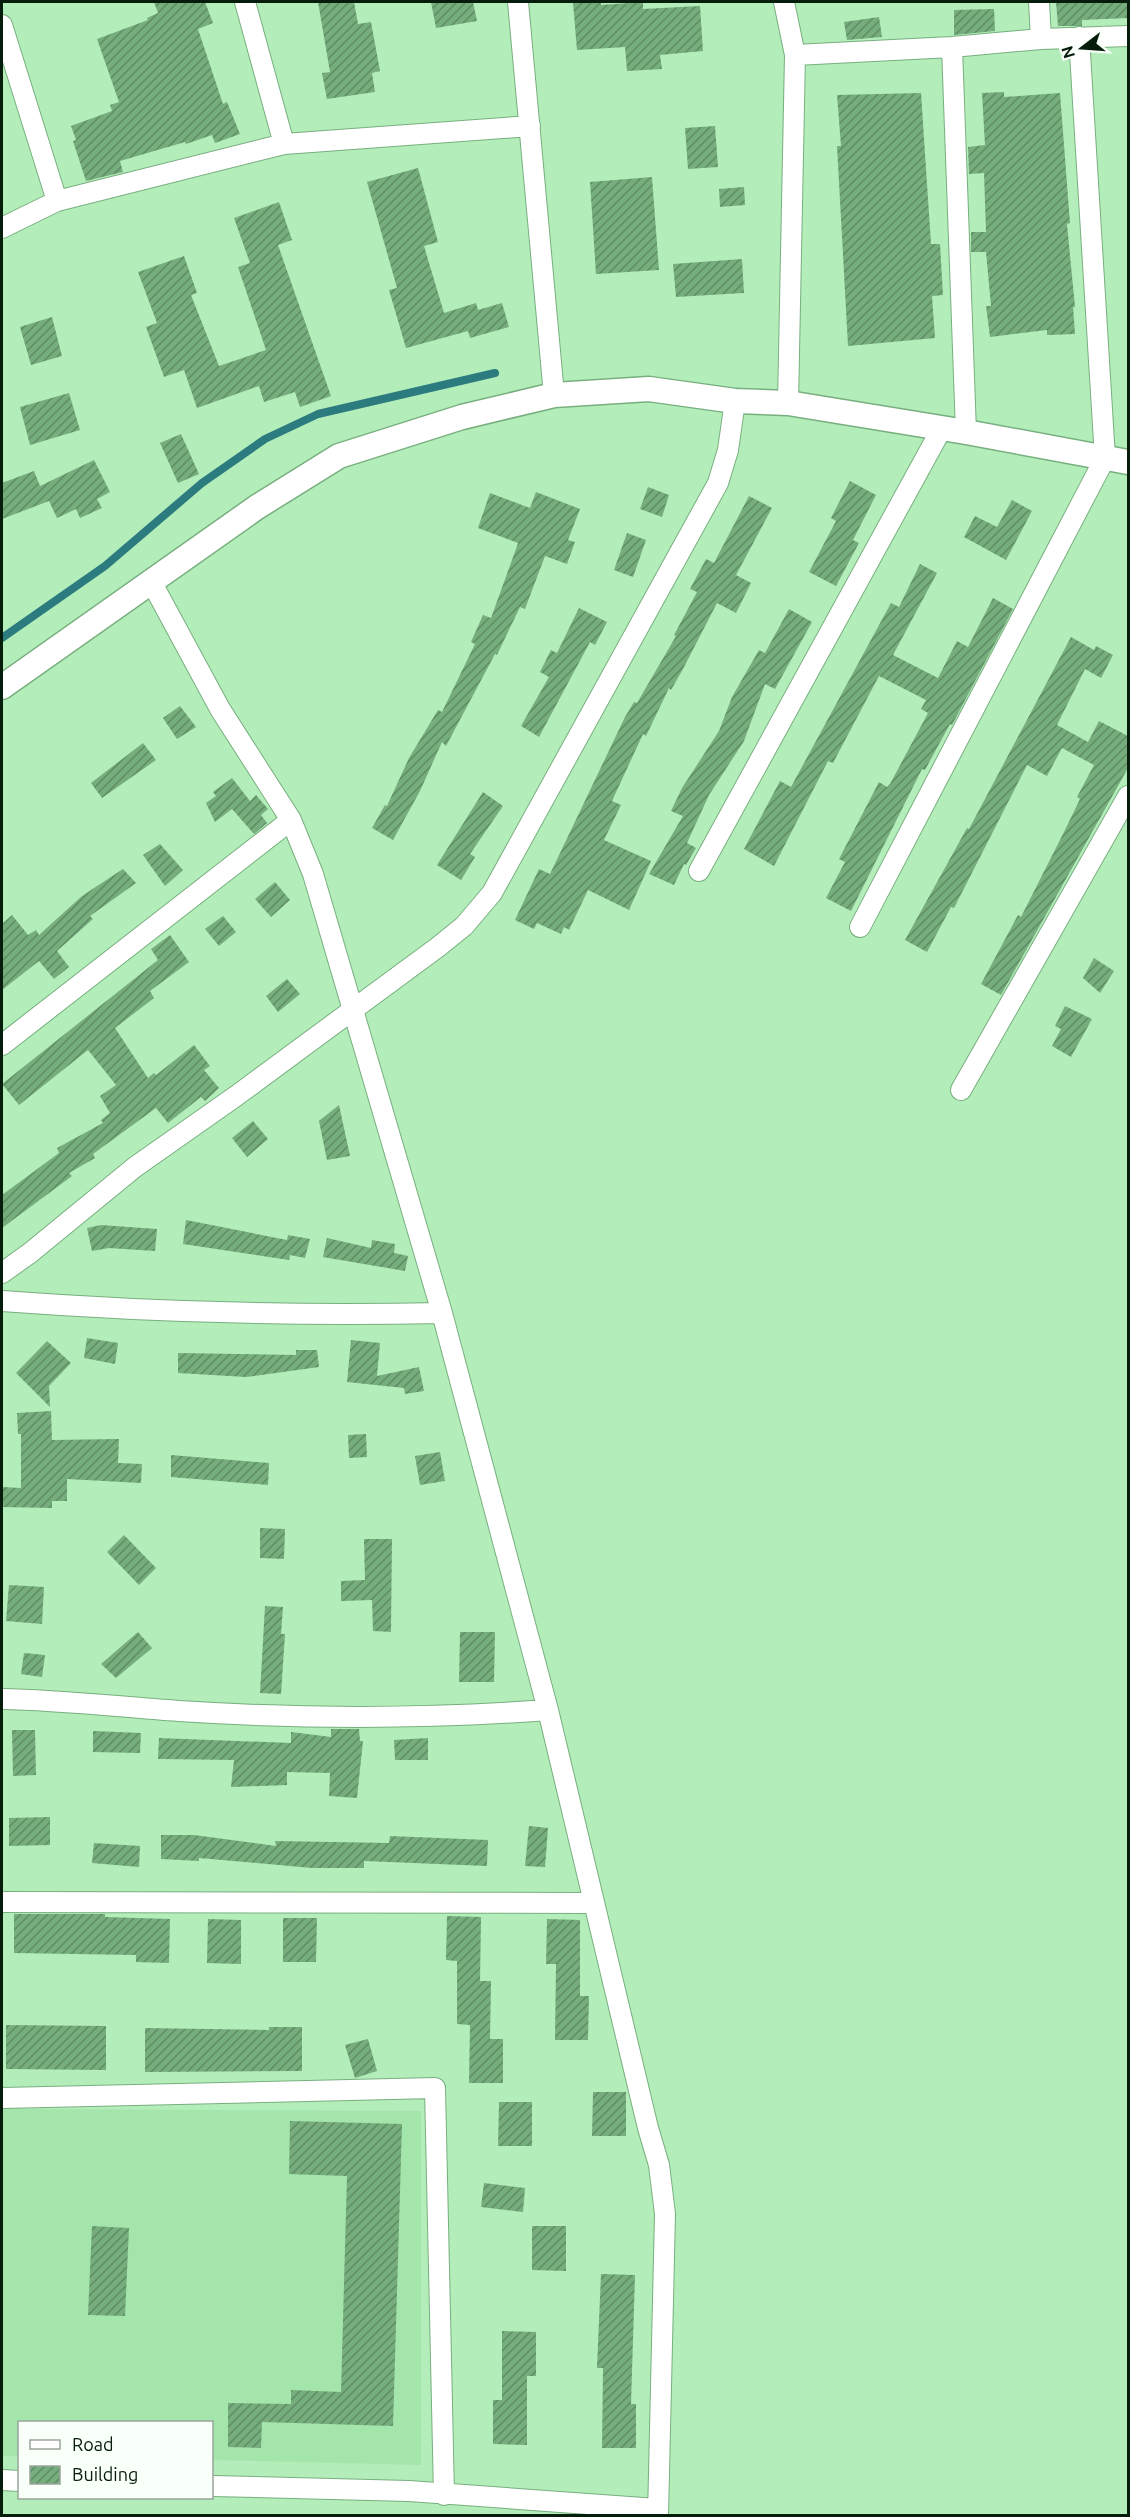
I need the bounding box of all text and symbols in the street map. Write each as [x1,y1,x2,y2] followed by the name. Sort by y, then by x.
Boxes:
[1052,18,1112,78] north arrow
[1057,44,1078,61] text: N
[18,2421,213,2499] legend
[72,2434,114,2454] text: Road
[72,2464,138,2484] text: Building

